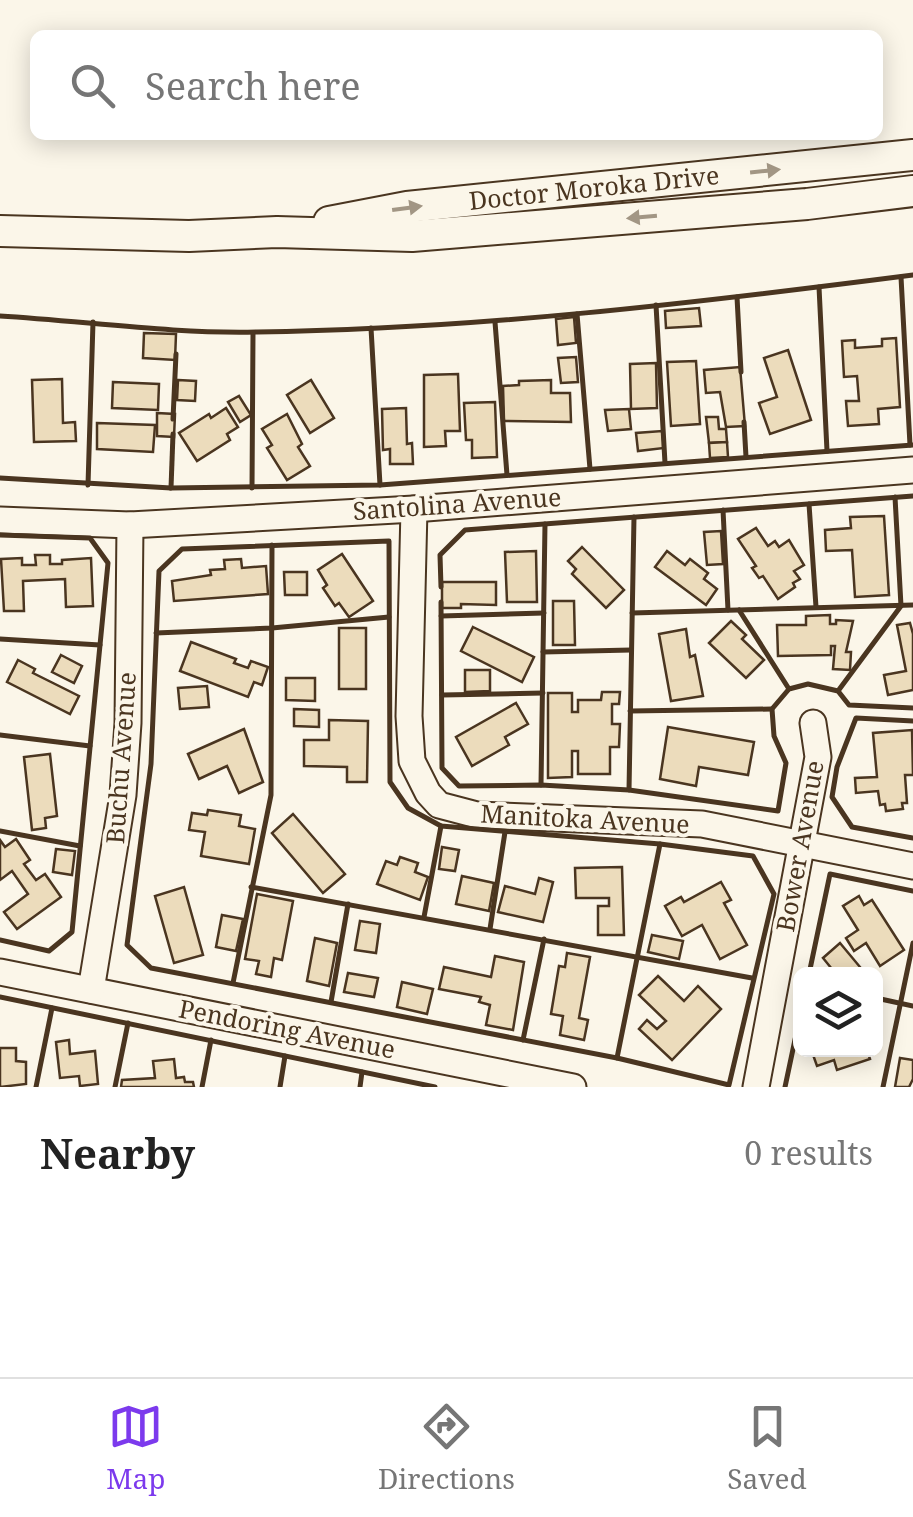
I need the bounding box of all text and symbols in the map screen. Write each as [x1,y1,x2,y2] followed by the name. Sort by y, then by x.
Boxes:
[30,30,883,140] search box
[65,58,120,113] icon: search
[145,59,361,111] text: Search here
[467,157,721,217] street label: Doctor Moroka Drive
[750,163,782,179] one-way arrow
[392,199,423,215] one-way arrow
[625,210,657,226] one-way arrow
[352,479,562,527] street label: Santolina Avenue
[97,671,143,845] street label: Buchu Avenue
[767,758,831,934] street label: Bower Avenue
[480,796,691,840] street label: Manitoka Avenue
[793,967,883,1057] map controls
[793,967,883,1057] button: layers
[176,990,398,1066] street label: Pendoring Avenue
[40,1124,195,1181] text: Nearby
[744,1131,873,1174] text: 0 results
[106,1399,165,1497] tab: Map
[378,1399,515,1497] tab: Directions
[727,1399,807,1497] tab: Saved

